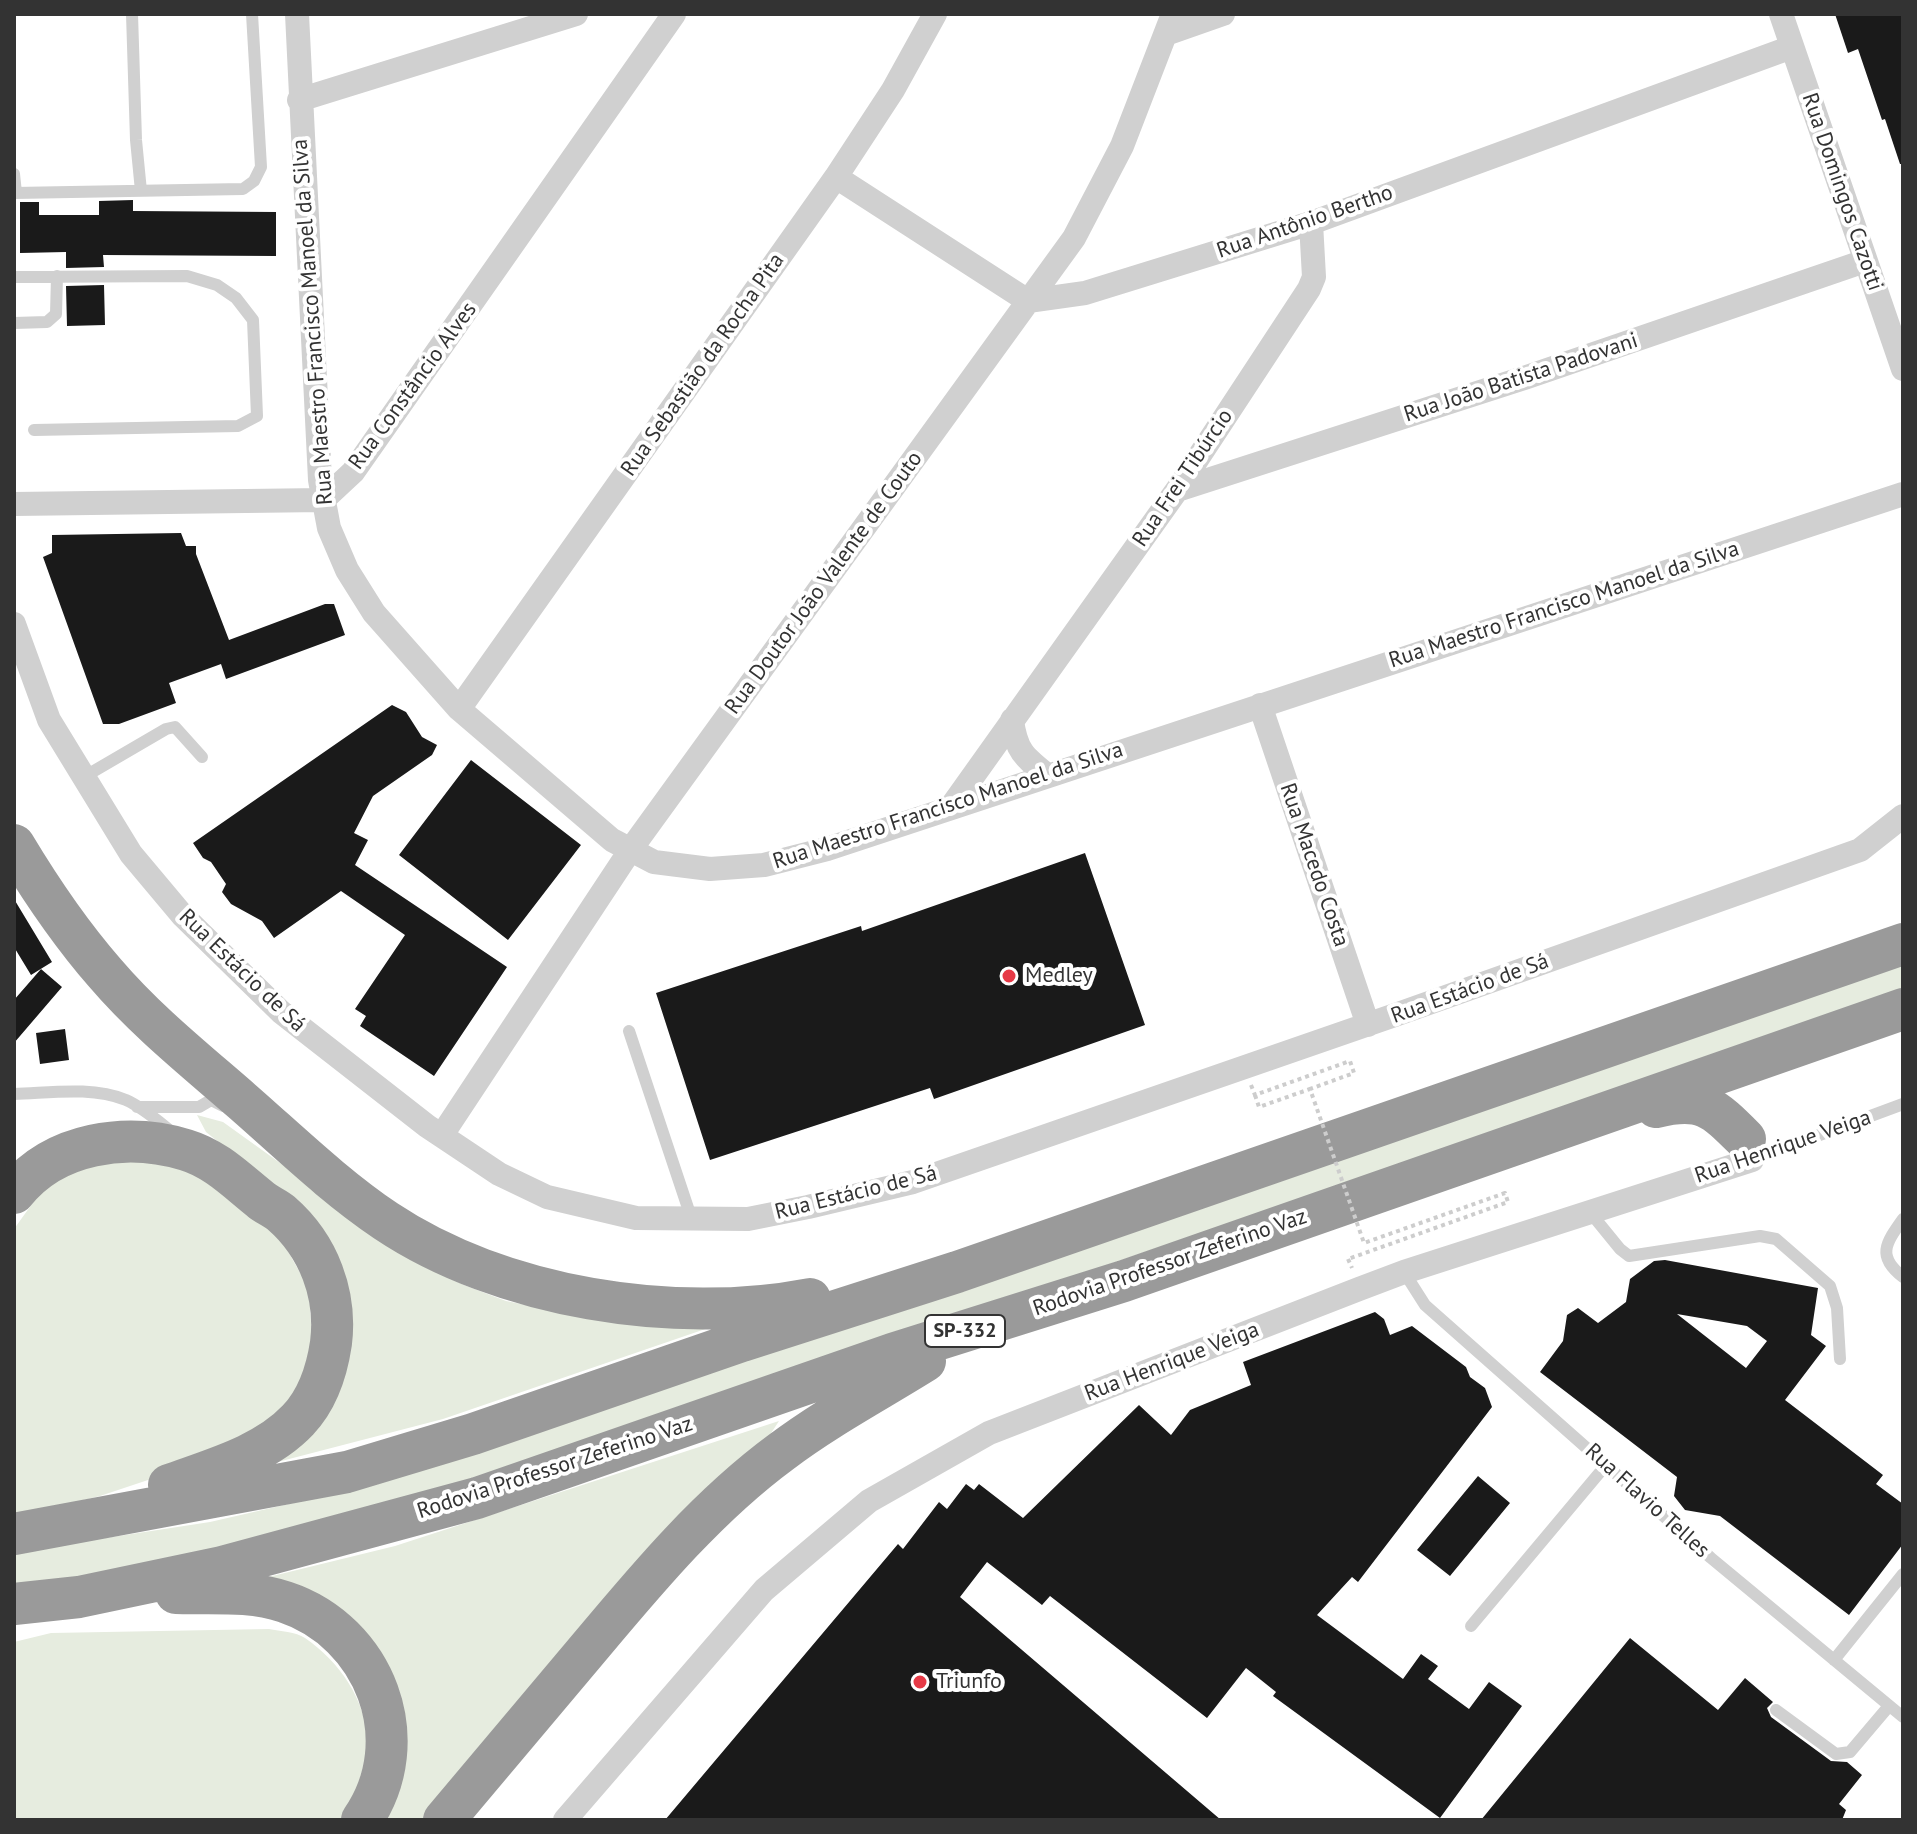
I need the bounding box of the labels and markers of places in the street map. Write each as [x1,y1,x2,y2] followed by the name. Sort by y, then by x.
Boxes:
[1025,963,1093,989] place label: Medley
[1000,967,1018,985] marker: Medley
[936,1669,1002,1695] place label: Triunfo
[911,1673,929,1691] marker: Triunfo

